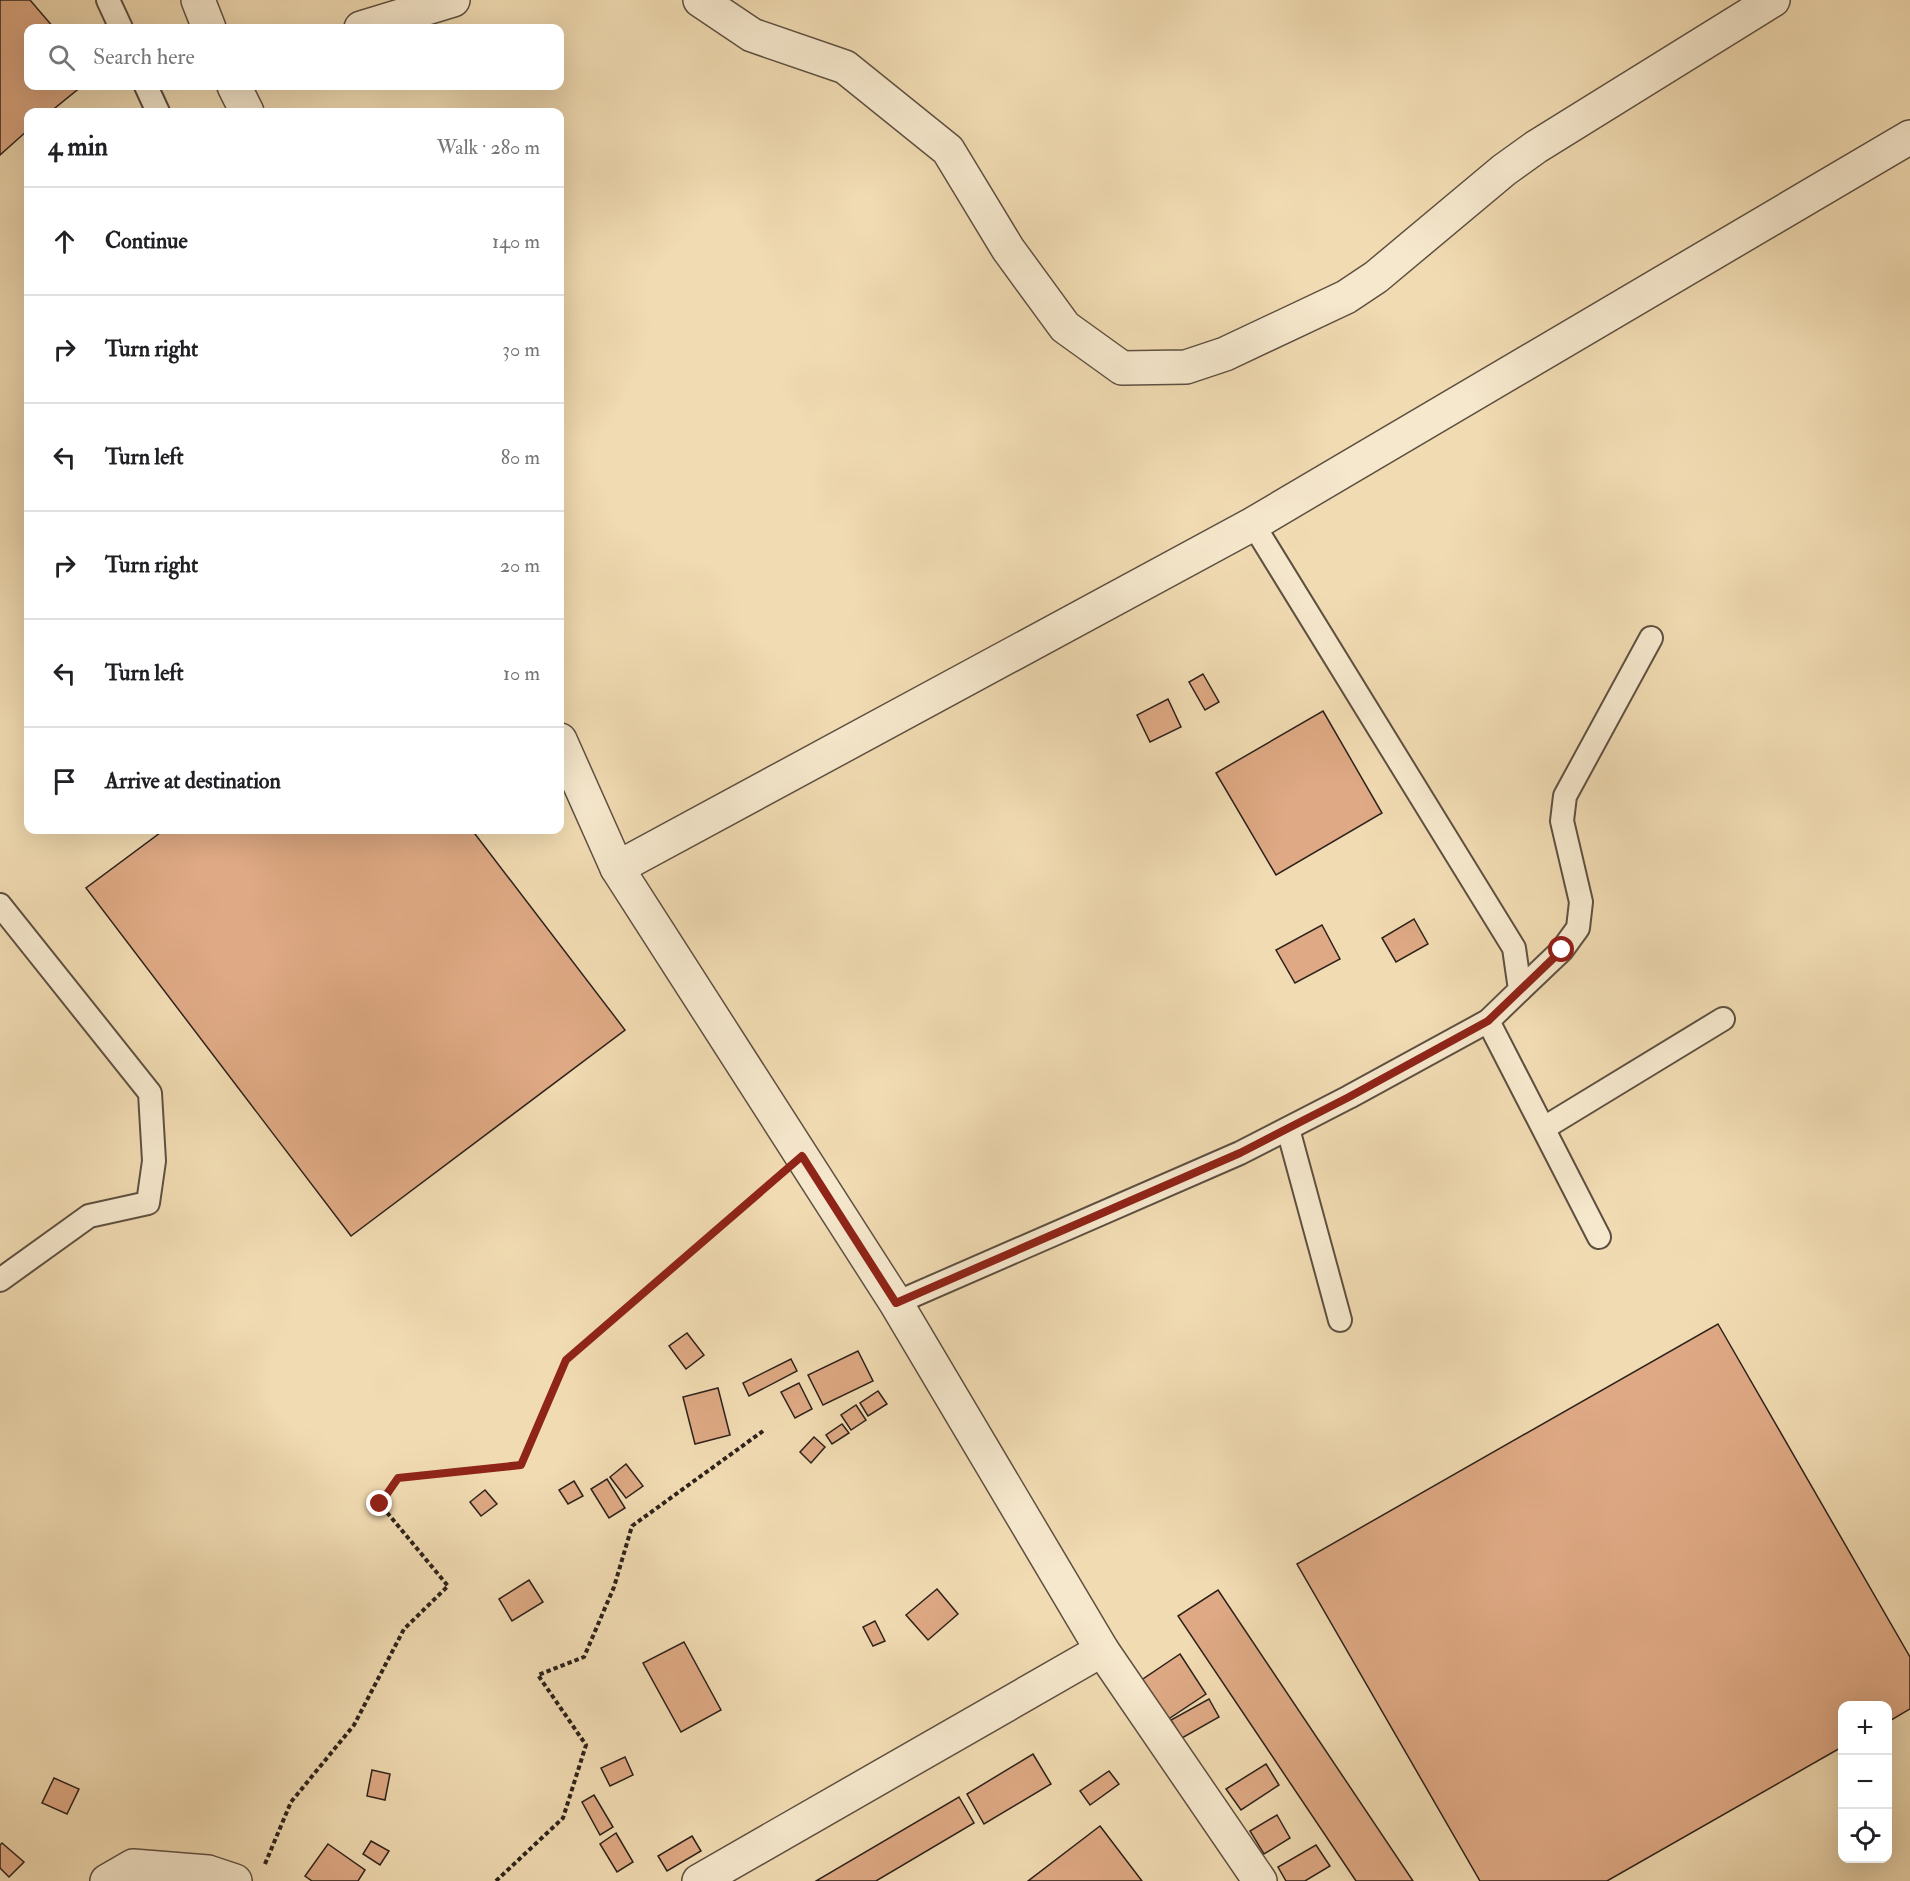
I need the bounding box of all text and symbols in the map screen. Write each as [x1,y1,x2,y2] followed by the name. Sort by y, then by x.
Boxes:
[24,24,564,90] search box
[45,41,78,74] icon: search
[93,43,195,71] text: Search here
[48,131,108,163] text: 4 min
[437,135,540,160] text: Walk · 280 m
[48,225,81,258] icon: ahead
[105,227,188,255] text: Continue
[492,229,540,254] text: 140 m
[48,333,81,366] icon: right
[105,335,198,363] text: Turn right
[502,337,540,362] text: 30 m
[48,441,81,474] icon: left
[105,443,184,471] text: Turn left
[501,445,540,470] text: 80 m
[48,549,81,582] icon: right
[105,551,198,579] text: Turn right
[500,553,540,578] text: 20 m
[48,657,81,690] icon: left
[105,659,184,687] text: Turn left
[503,661,540,686] text: 10 m
[48,765,81,798] icon: arrive
[105,767,281,795] text: Arrive at destination
[1548,936,1574,962] route start
[366,1490,392,1516] route end
[1838,1701,1892,1863] map controls
[1838,1701,1892,1755] button: +
[1838,1755,1892,1809] button: −
[1838,1809,1892,1863] button: locate

